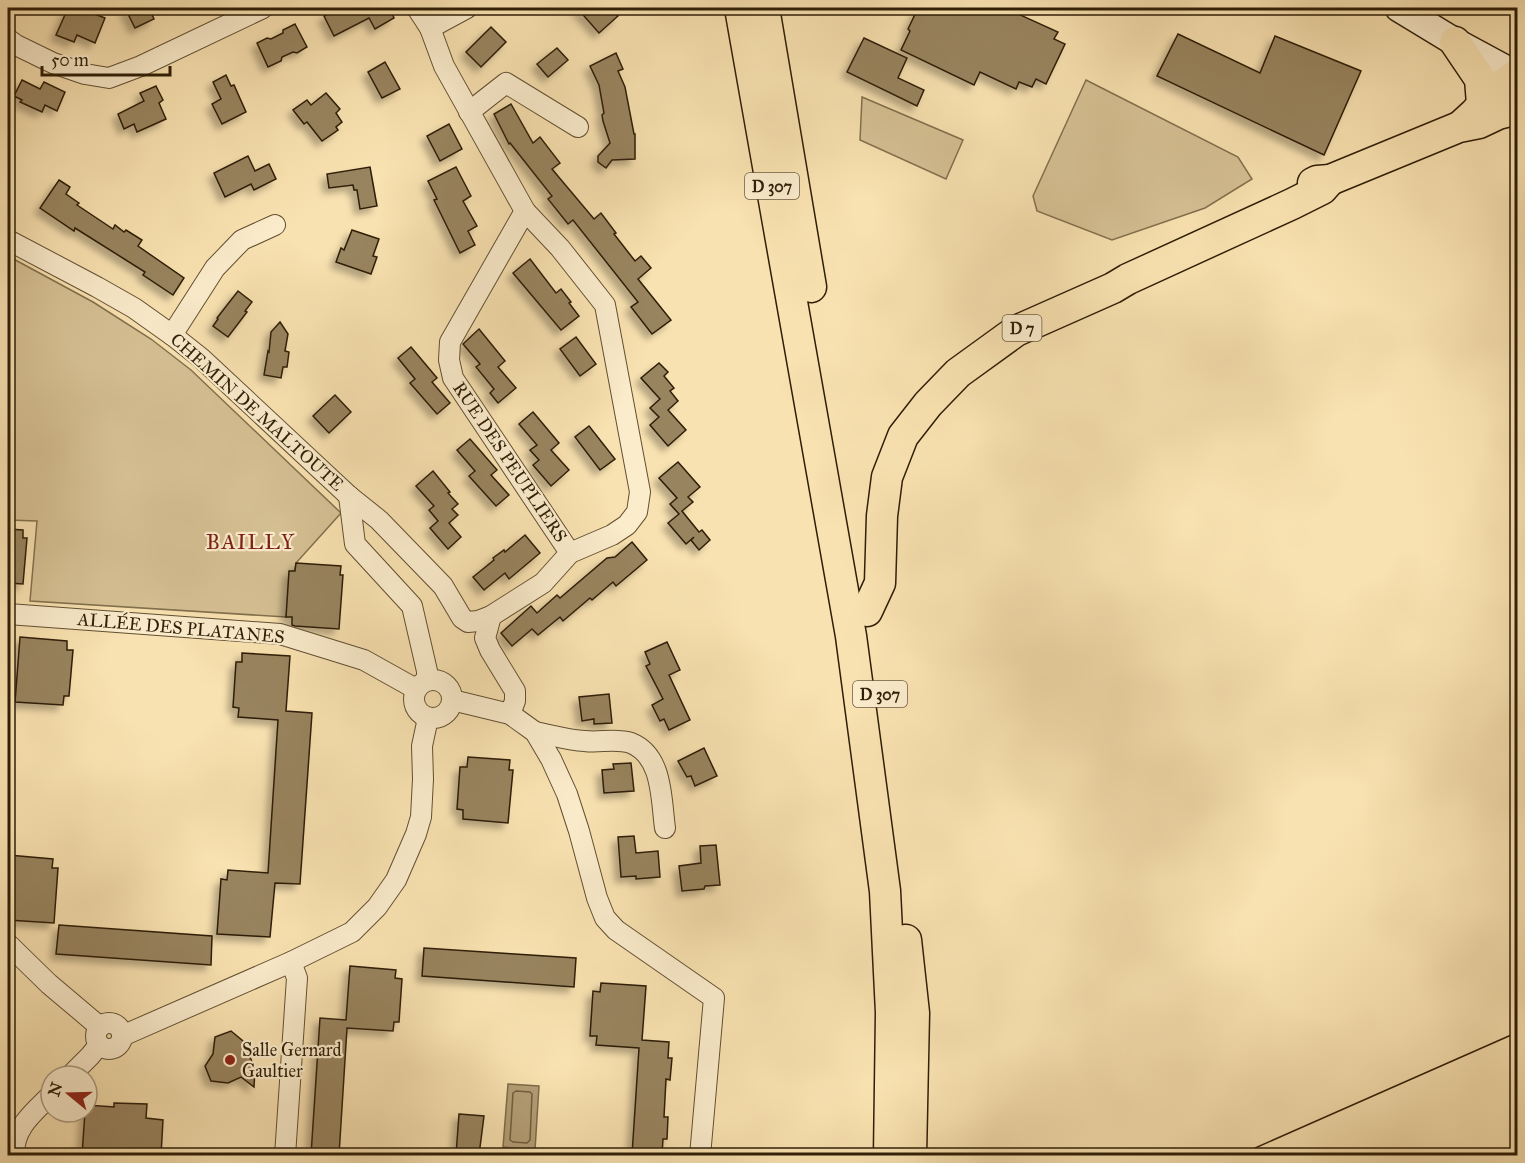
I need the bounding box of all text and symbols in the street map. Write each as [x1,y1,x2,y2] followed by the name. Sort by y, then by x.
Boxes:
[42,39,170,77] scale bar
[51,49,89,71] text: 50 m
[745,173,799,199] road number: D 307
[1002,315,1042,341] road number: D 7
[166,328,348,496] street label: CHEMIN DE MALTOUTE
[448,378,572,546] street label: RUE DES PEUPLIERS
[206,529,296,555] district label: BAILLY
[75,606,286,648] street label: ALLÉE DES PLATANES
[853,681,907,707] road number: D 307
[242,1039,341,1082] place label: Salle Gernard Gaultier
[223,1053,237,1067] marker: Salle Gernard Gaultier
[39,1064,99,1124] north arrow
[44,1079,67,1099] text: N

